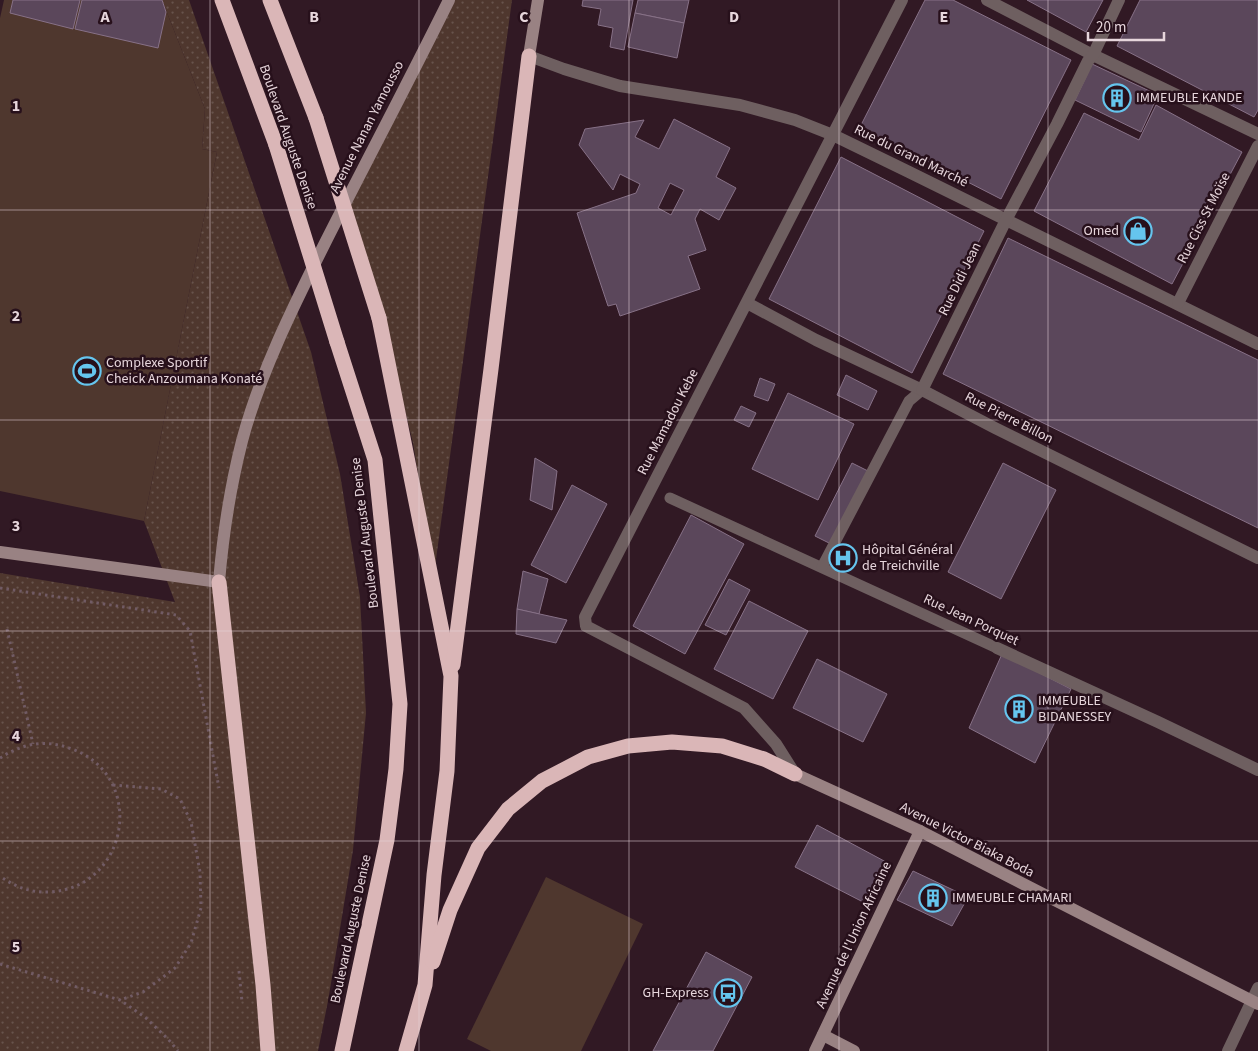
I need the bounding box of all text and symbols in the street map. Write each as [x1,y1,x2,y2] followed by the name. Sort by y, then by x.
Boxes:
[99,6,110,28] text: A
[309,6,319,28] text: B
[519,6,529,28] text: C
[729,6,739,28] text: D
[940,6,948,28] text: E
[1088,10,1164,42] scale bar
[1096,17,1126,38] text: 20 m
[325,57,409,197] street label: Avenue Nanan Yamousso
[254,62,322,212] street label: Boulevard Auguste Denise
[1102,83,1132,113] building icon: IMMEUBLE KANDE
[1136,88,1242,108] place label: IMMEUBLE KANDE
[12,95,20,117] text: 1
[851,120,972,192] street label: Rue du Grand Marché
[1172,169,1236,267] street label: Rue Ciss St Moïse
[1123,216,1153,246] shop icon: Omed
[1083,221,1119,241] place label: Omed
[934,239,986,319] street label: Rue Didi Jean
[12,305,20,327] text: 2
[106,353,262,389] place label: Complexe Sportif Cheick Anzoumana Konaté
[72,356,102,386] sports icon: Complexe Sportif Cheick Anzoumana Konaté
[633,365,703,479] street label: Rue Mamadou Kebe
[961,387,1057,449] street label: Rue Pierre Billon
[346,456,384,610] street label: Boulevard Auguste Denise
[12,515,20,537] text: 3
[862,540,954,576] place label: Hôpital Général de Treichville
[828,543,858,573] hospital icon: Hôpital Général de Treichville
[920,589,1022,651] street label: Rue Jean Porquet
[1038,691,1112,727] place label: IMMEUBLE BIDANESSEY
[1004,694,1034,724] building icon: IMMEUBLE BIDANESSEY
[12,725,21,747] text: 4
[896,797,1038,883] street label: Avenue Victor Biaka Boda
[325,853,377,1005] street label: Boulevard Auguste Denise
[811,858,897,1012] street label: Avenue de l'Union Africaine
[918,883,948,913] building icon: IMMEUBLE CHAMARI
[952,888,1072,908] place label: IMMEUBLE CHAMARI
[12,936,20,958] text: 5
[713,978,743,1008] bus stop icon: GH-Express
[643,983,709,1003] place label: GH-Express

